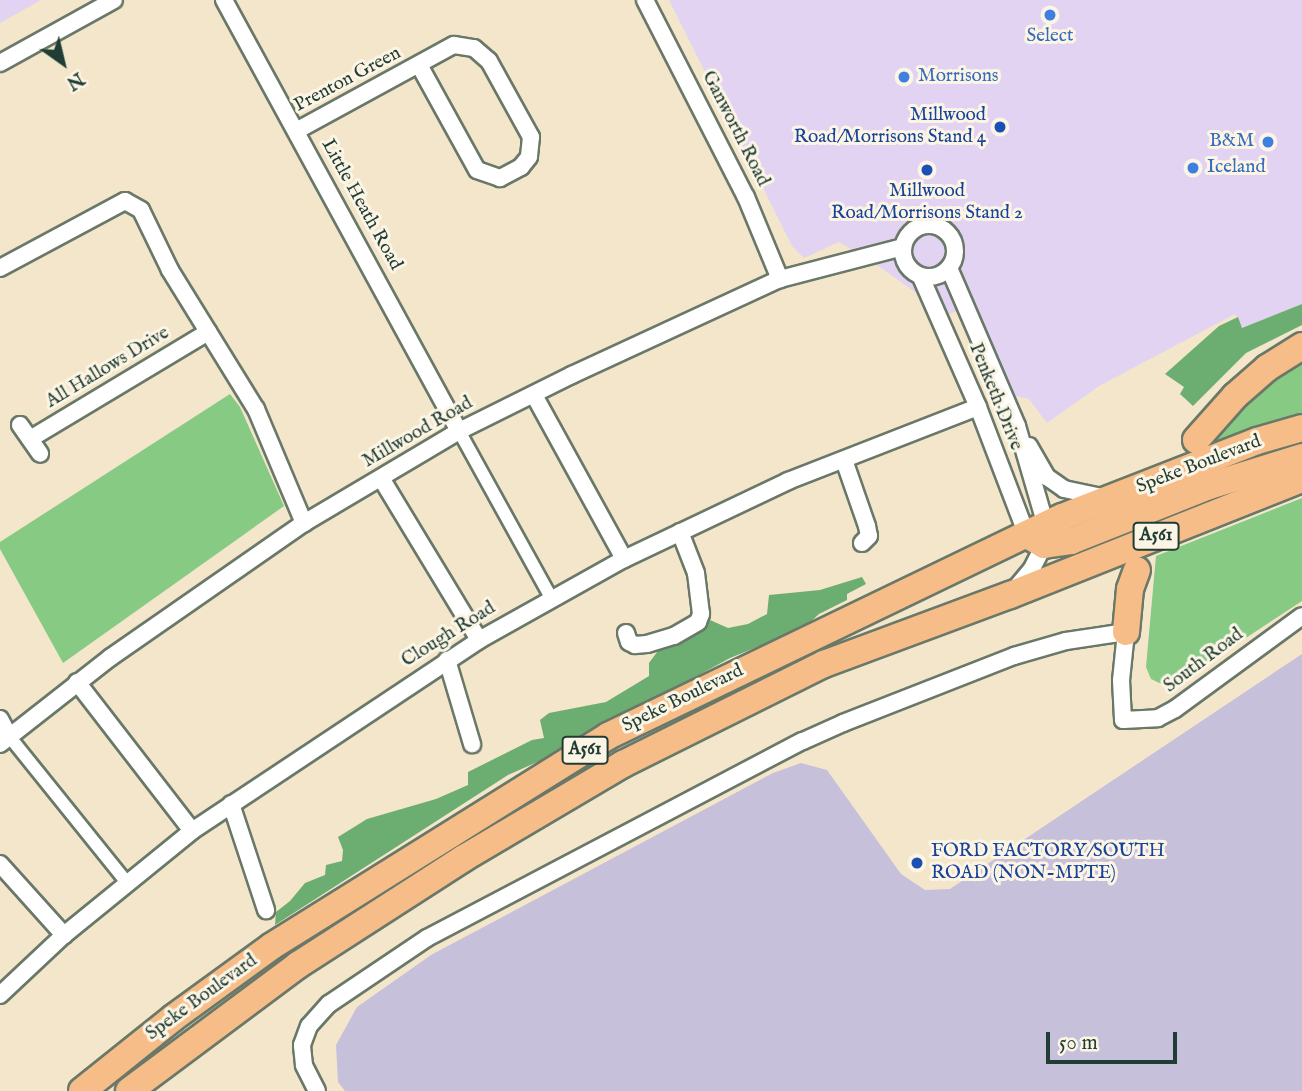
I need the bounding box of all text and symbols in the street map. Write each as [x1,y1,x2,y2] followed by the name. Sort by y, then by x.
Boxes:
[1042,7,1058,23] marker: Select
[1027,26,1073,48] place label: Select
[28,28,98,98] north arrow
[291,42,405,118] street label: Prenton Green
[61,66,88,95] text: N
[918,66,999,88] place label: Morrisons
[696,67,774,191] street label: Ganworth Road
[896,69,912,85] marker: Morrisons
[794,105,986,149] place label: Millwood Road/Morrisons Stand 4
[992,119,1008,135] marker: Millwood Road/Morrisons Stand 4
[1209,131,1254,153] place label: B&M
[1260,134,1276,150] marker: B&M
[316,136,406,274] street label: Little Heath Road
[1207,157,1266,179] place label: Iceland
[1185,160,1201,176] marker: Iceland
[919,162,935,178] marker: Millwood Road/Morrisons Stand 2
[831,181,1023,225] place label: Millwood Road/Morrisons Stand 2
[42,322,174,414] street label: All Hallows Drive
[963,340,1027,454] street label: Penketh Drive
[359,392,477,474] street label: Millwood Road
[1133,431,1265,499] street label: Speke Boulevard
[1132,522,1180,550] road number: A561
[398,597,500,673] street label: Clough Road
[1160,624,1248,698] street label: South Road
[619,660,747,738] street label: Speke Boulevard
[560,736,610,764] road number: A561
[931,841,1165,885] place label: FORD FACTORY/SOUTH ROAD (NON-MPTE)
[909,855,925,871] marker: FORD FACTORY/SOUTH ROAD (NON-MPTE)
[142,950,262,1046] street label: Speke Boulevard
[1050,1018,1181,1062] scale bar
[1059,1030,1098,1057] text: 50 m

